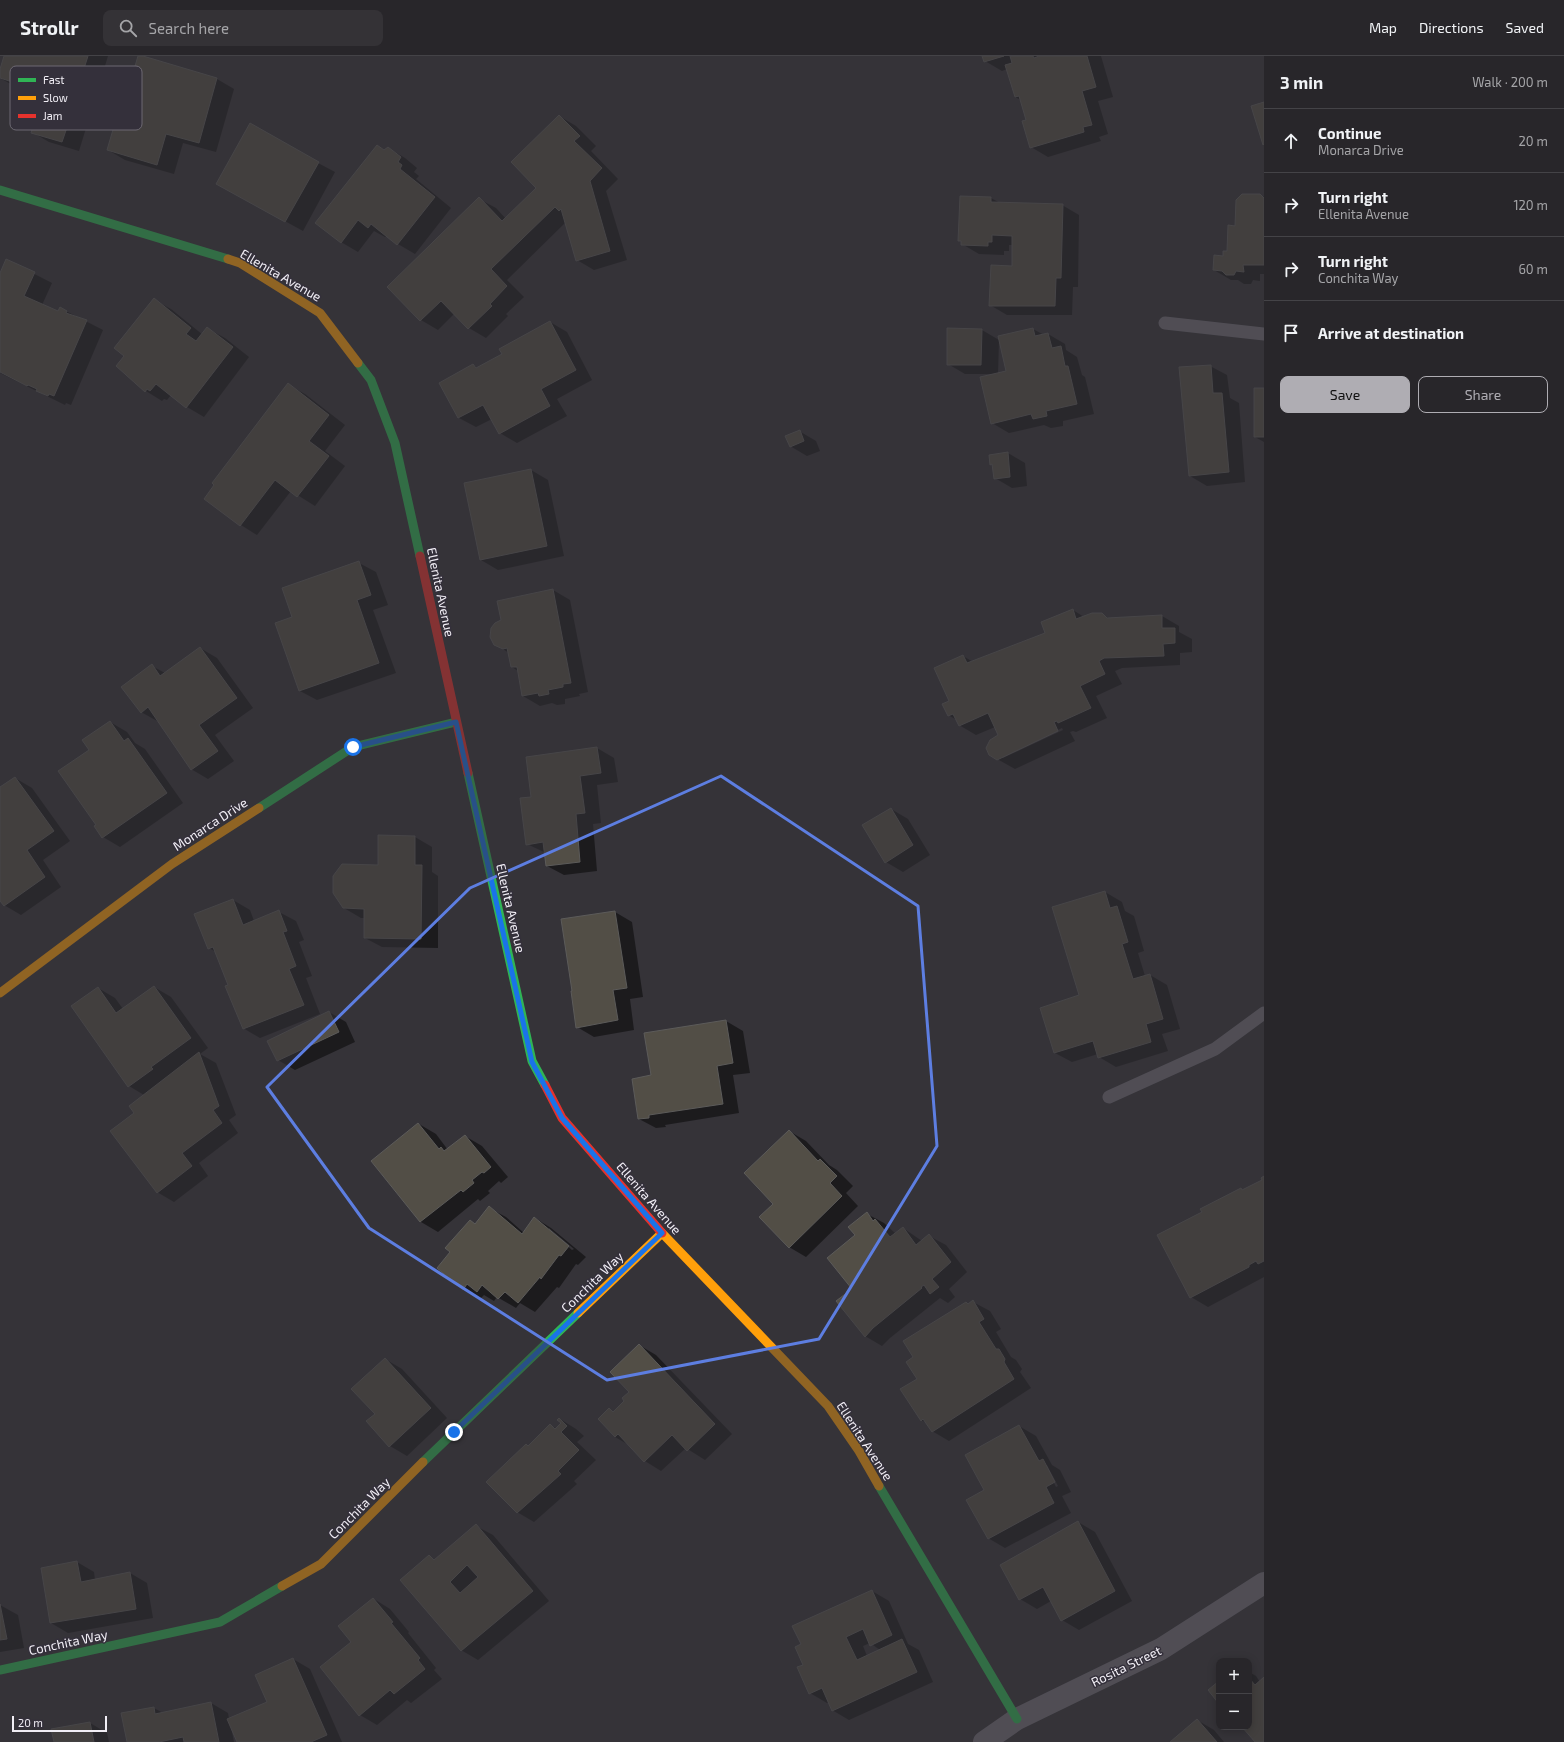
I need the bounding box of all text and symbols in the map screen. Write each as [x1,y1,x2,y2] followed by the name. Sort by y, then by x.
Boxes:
[103,10,383,46] search box
[20,16,79,39] text: Strollr
[117,17,139,39] icon: search
[149,19,229,37] text: Search here
[1369,19,1397,36] text: Map
[1419,19,1484,36] text: Directions
[1506,19,1544,36] text: Saved
[10,66,142,130] legend
[1280,72,1323,92] text: 3 min
[43,73,65,86] text: Fast
[1472,74,1548,90] text: Walk · 200 m
[43,91,68,104] text: Slow
[43,109,62,122] text: Jam
[1318,124,1381,142] text: Continue
[1280,130,1302,152] icon: ahead
[1519,133,1548,149] text: 20 m
[1318,142,1404,158] text: Monarca Drive
[1318,188,1388,206] text: Turn right
[1280,194,1302,216] icon: right
[1513,197,1548,213] text: 120 m
[1318,206,1409,222] text: Ellenita Avenue
[238,245,324,305] street label: Ellenita Avenue
[1318,252,1388,270] text: Turn right
[1280,258,1302,280] icon: right
[1518,261,1548,277] text: 60 m
[1318,270,1398,286] text: Conchita Way
[1280,322,1302,344] icon: arrive
[1318,324,1464,342] text: Arrive at destination
[1280,376,1410,413] button: Save
[1418,376,1548,413] button: Share
[424,546,458,638] street label: Ellenita Avenue
[344,738,362,756] route start
[170,794,250,854] street label: Monarca Drive
[493,862,529,954] street label: Ellenita Avenue
[613,1158,685,1238] street label: Ellenita Avenue
[557,1248,627,1316] street label: Conchita Way
[834,1398,896,1484] street label: Ellenita Avenue
[445,1423,463,1441] route end
[325,1474,393,1542] street label: Conchita Way
[27,1626,109,1658] street label: Conchita Way
[1088,1642,1164,1690] street label: Rosita Street
[1216,1658,1252,1730] map controls
[1216,1658,1252,1694] button: +
[1216,1694,1252,1730] button: −
[12,1714,107,1733] scale bar
[18,1716,43,1729] text: 20 m

